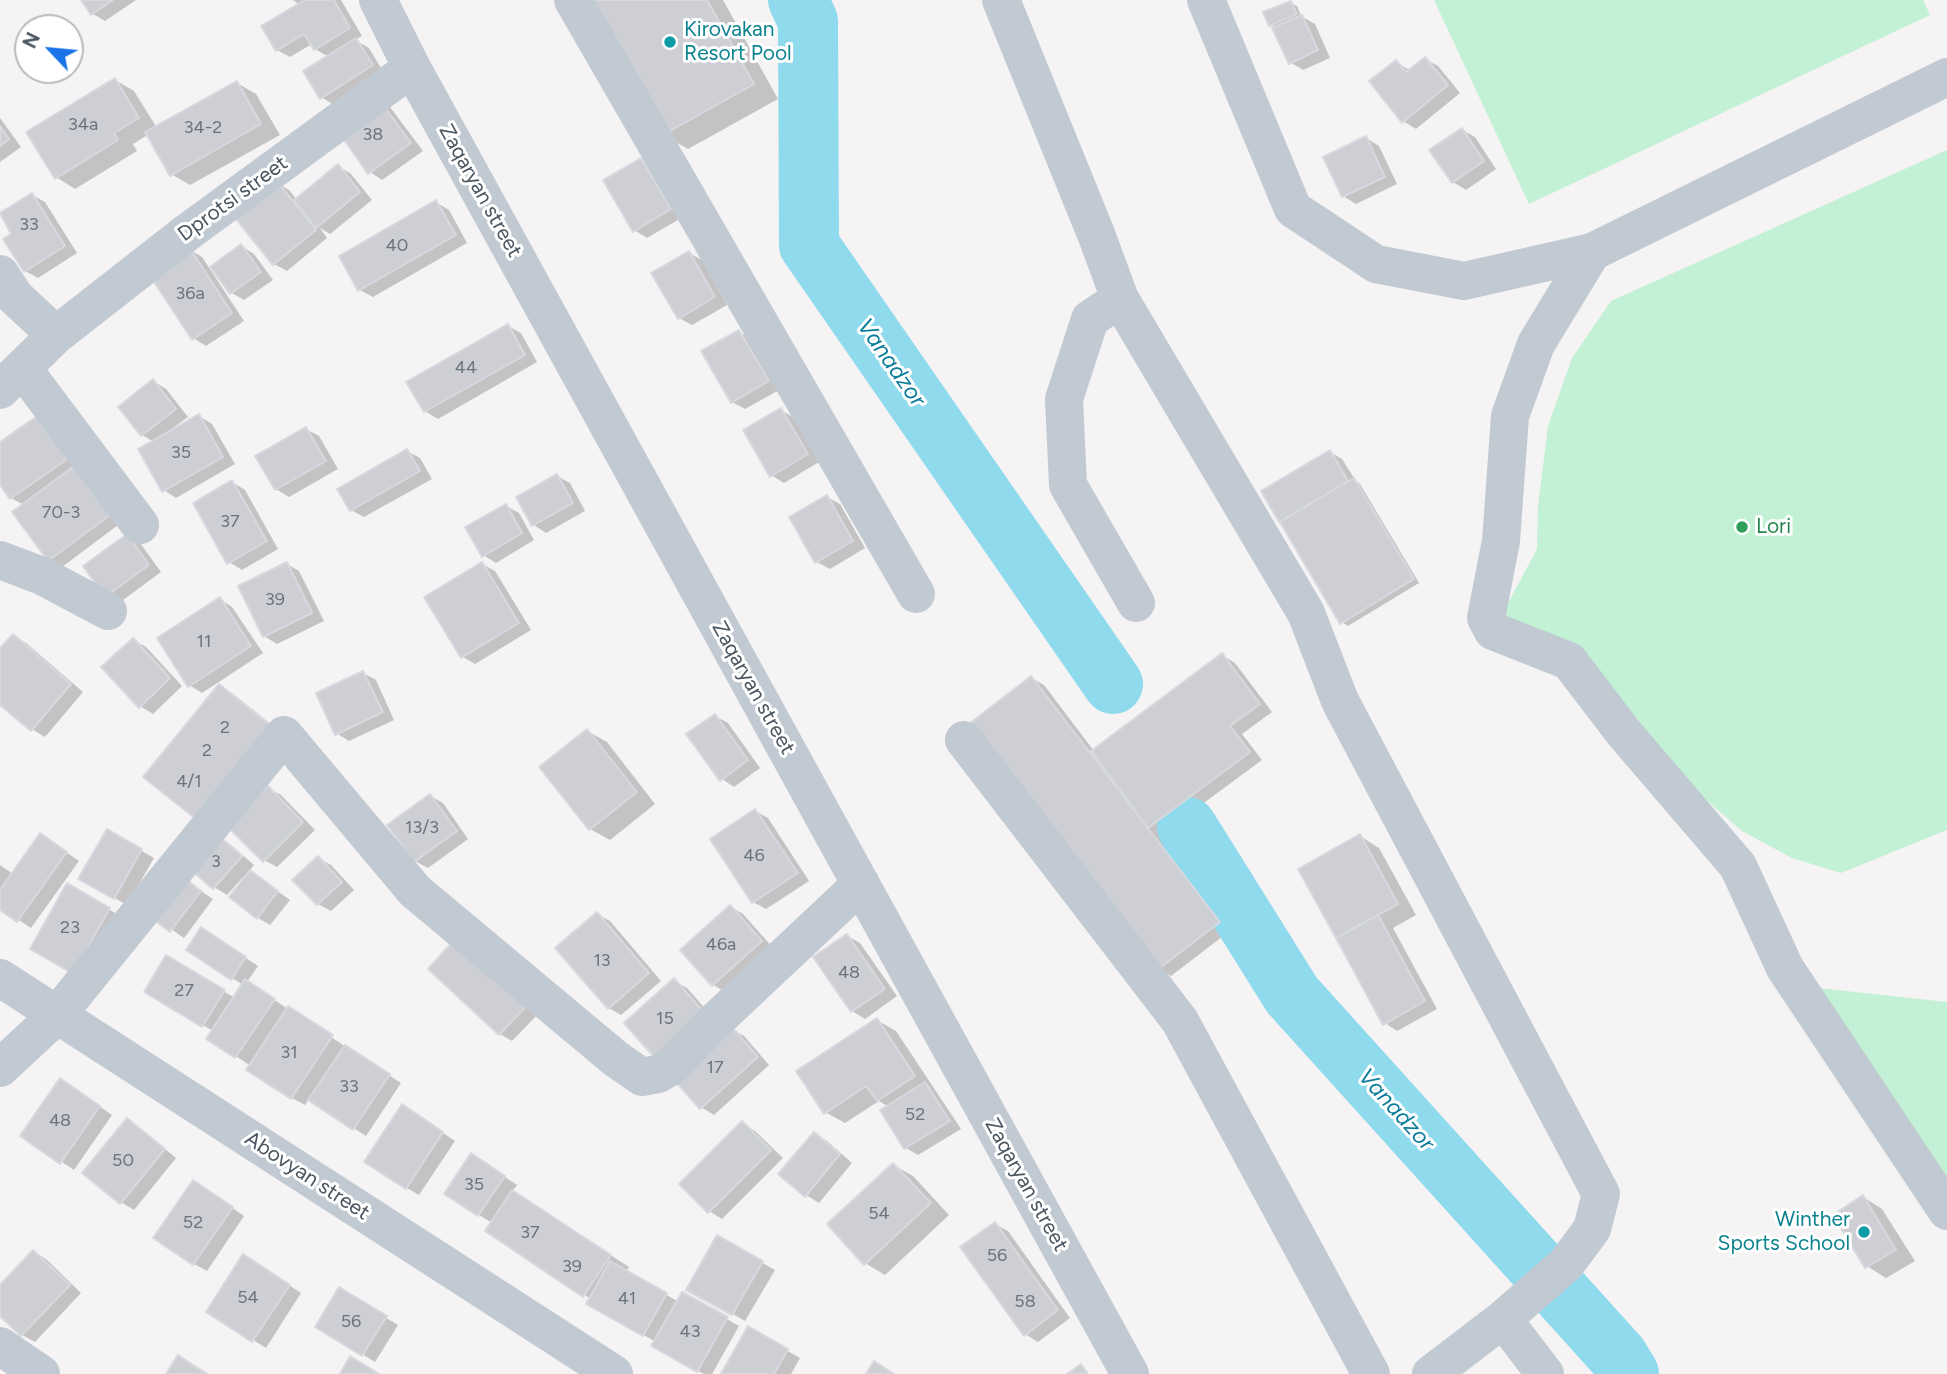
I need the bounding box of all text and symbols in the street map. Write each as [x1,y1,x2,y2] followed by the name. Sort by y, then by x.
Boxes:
[14,14,84,84] north arrow
[684,17,792,67] place label: Kirovakan Resort Pool
[18,29,45,52] text: N
[662,34,678,50] marker: Kirovakan Resort Pool
[68,114,98,136] house number: 34a
[184,117,222,139] house number: 34-2
[433,120,527,262] street label: Zaqaryan street
[363,124,383,146] house number: 38
[173,151,293,247] street label: Dprotsi street
[19,214,39,236] house number: 33
[386,235,408,257] house number: 40
[175,283,205,305] house number: 36a
[851,314,931,412] water label: Vanadzor
[455,357,477,379] house number: 44
[171,442,191,464] house number: 35
[42,502,80,524] house number: 70-3
[220,511,240,533] house number: 37
[1756,514,1791,540] place label: Lori
[1734,519,1750,535] marker: Lori
[265,589,285,611] house number: 39
[706,617,800,759] street label: Zaqaryan street
[197,631,211,653] house number: 11
[220,717,230,739] house number: 2
[202,740,212,762] house number: 2
[176,771,202,793] house number: 4/1
[405,817,439,839] house number: 13/3
[743,845,765,867] house number: 46
[211,851,221,873] house number: 3
[60,917,80,939] house number: 23
[706,934,736,956] house number: 46a
[593,950,611,972] house number: 13
[838,962,860,984] house number: 48
[174,980,194,1002] house number: 27
[656,1008,674,1030] house number: 15
[280,1042,298,1064] house number: 31
[706,1057,724,1079] house number: 17
[1352,1063,1440,1157] water label: Vanadzor
[339,1076,359,1098] house number: 33
[905,1104,925,1126] house number: 52
[49,1110,71,1132] house number: 48
[979,1114,1073,1256] street label: Zaqaryan street
[240,1126,374,1226] street label: Abovyan street
[112,1150,134,1172] house number: 50
[464,1174,484,1196] house number: 35
[868,1203,890,1225] house number: 54
[1718,1207,1850,1257] place label: Winther Sports School
[183,1212,203,1234] house number: 52
[520,1222,540,1244] house number: 37
[1856,1224,1872,1240] marker: Winther Sports School
[987,1245,1007,1267] house number: 56
[562,1256,582,1278] house number: 39
[237,1287,259,1309] house number: 54
[618,1288,636,1310] house number: 41
[1014,1291,1036,1313] house number: 58
[341,1311,361,1333] house number: 56
[680,1321,700,1343] house number: 43

